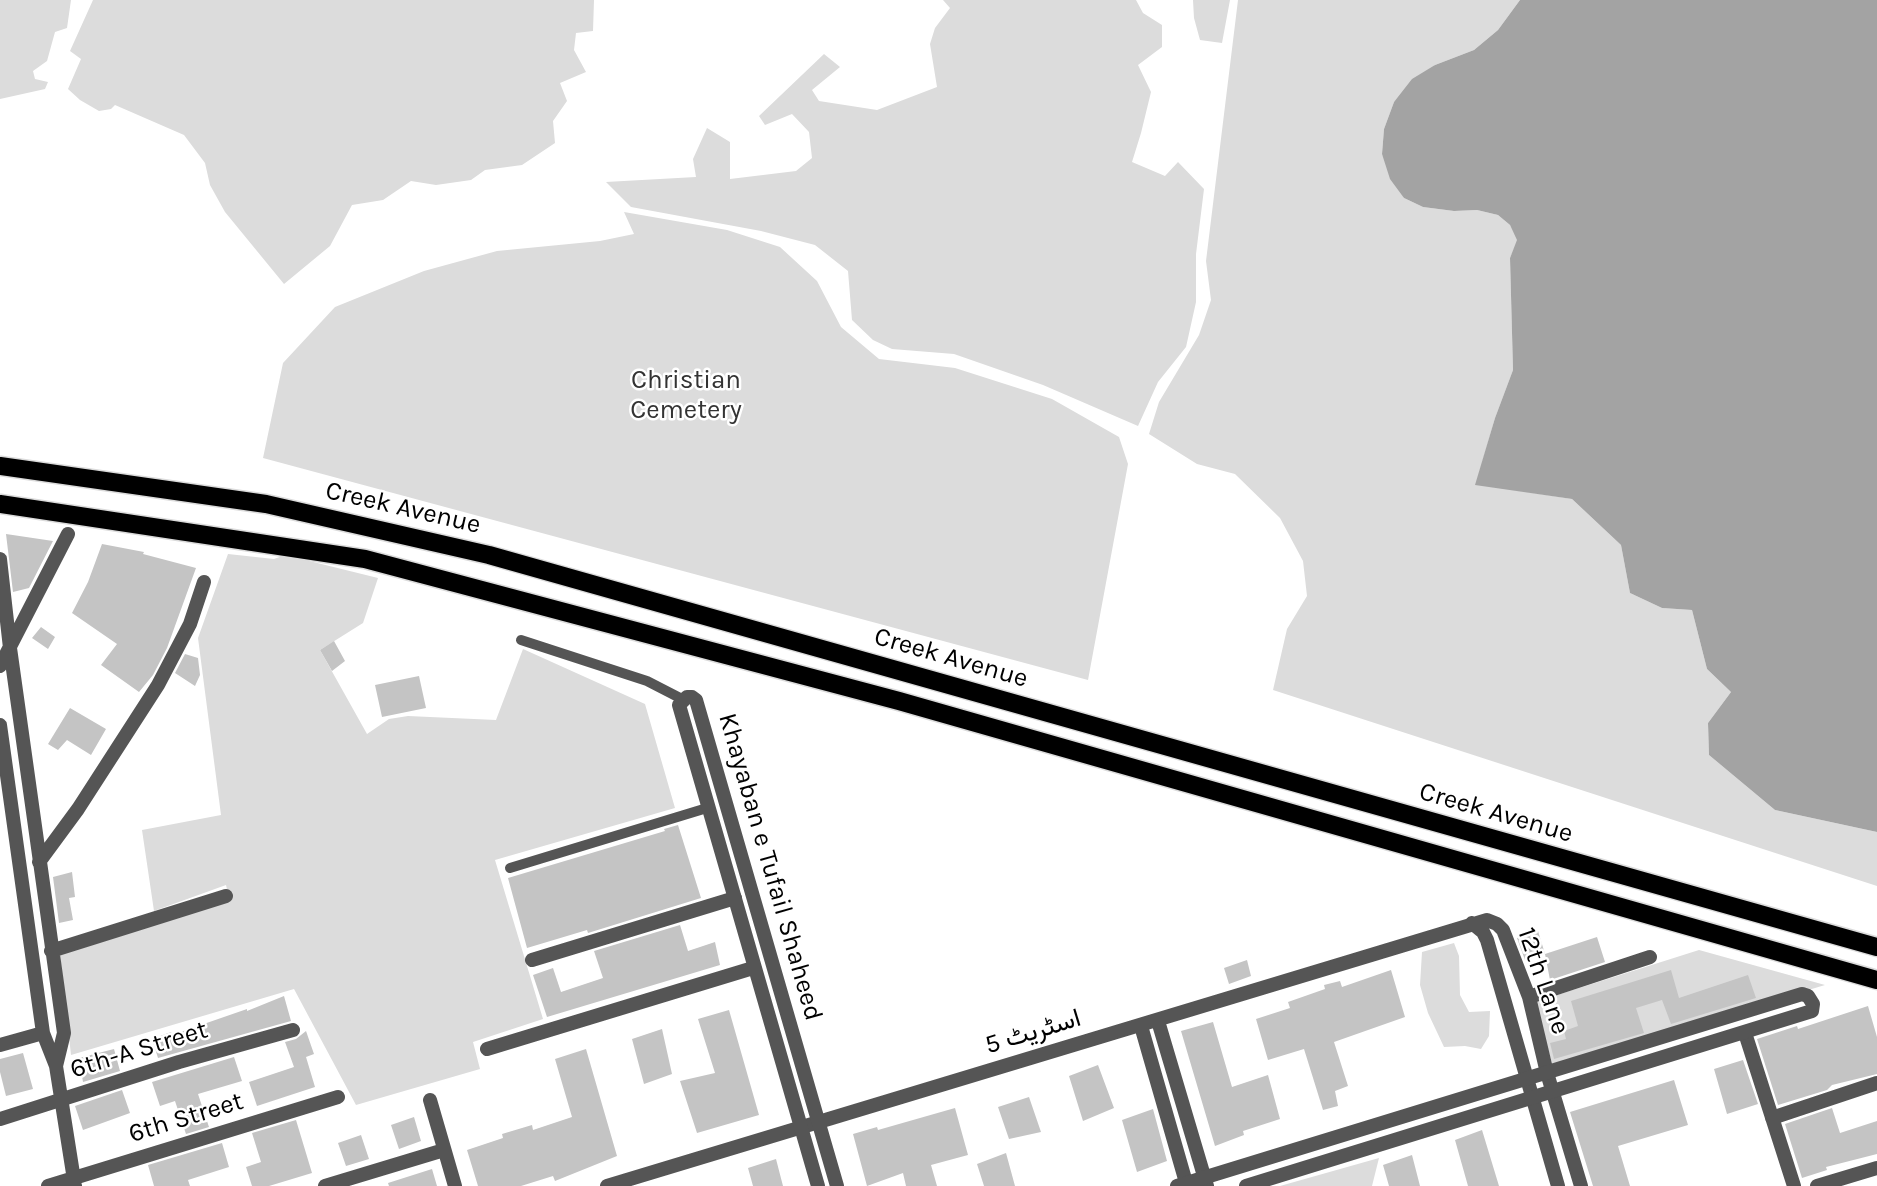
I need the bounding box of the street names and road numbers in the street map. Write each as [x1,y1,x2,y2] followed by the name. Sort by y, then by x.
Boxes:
[322,475,484,541] street label: Creek Avenue
[871,621,1031,695] street label: Creek Avenue
[711,710,829,1024] street label: Khayaban e Tufail Shaheed
[1416,776,1576,850] street label: Creek Avenue
[1510,924,1576,1038] street label: 12th Lane
[981,1003,1085,1061] street label: اسٹریٹ 5
[67,1014,211,1086] street label: 6th-A Street
[125,1086,247,1150] street label: 6th Street

